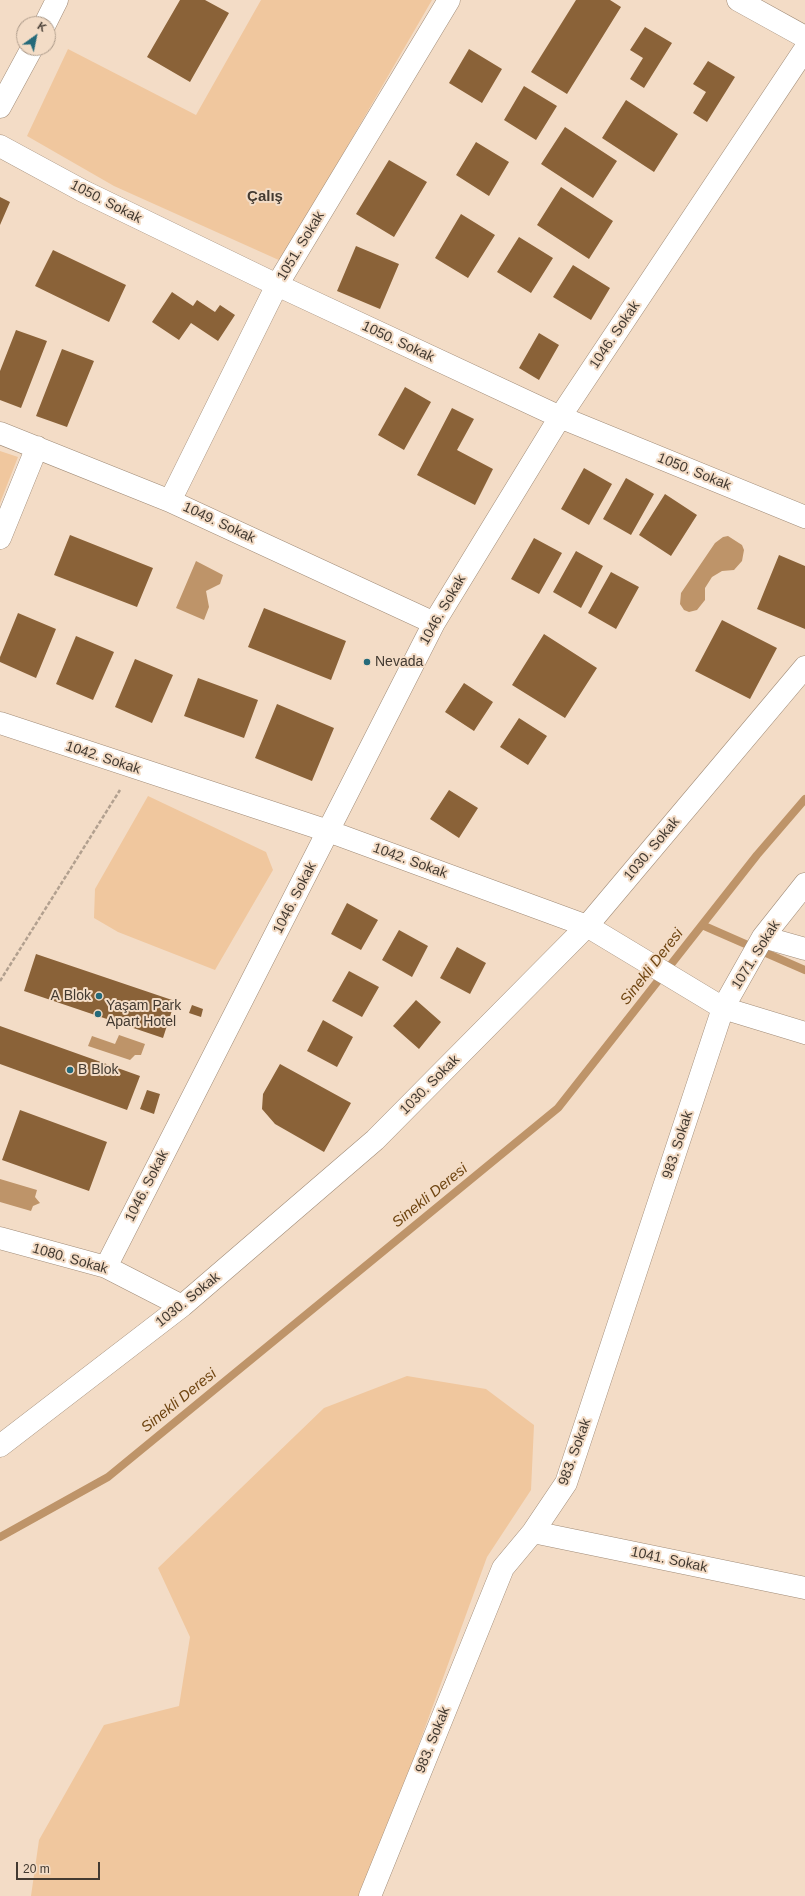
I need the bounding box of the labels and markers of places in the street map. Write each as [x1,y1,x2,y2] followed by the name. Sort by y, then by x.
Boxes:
[375,654,423,670] place label: Nevada
[362,657,372,667] marker: Nevada
[51,988,91,1004] place label: A Blok
[94,991,104,1001] marker: A Blok
[106,998,181,1030] place label: Yaşam Park Apart Hotel
[93,1009,103,1019] marker: Yaşam Park Apart Hotel
[78,1062,118,1078] place label: B Blok
[65,1065,75,1075] marker: B Blok

